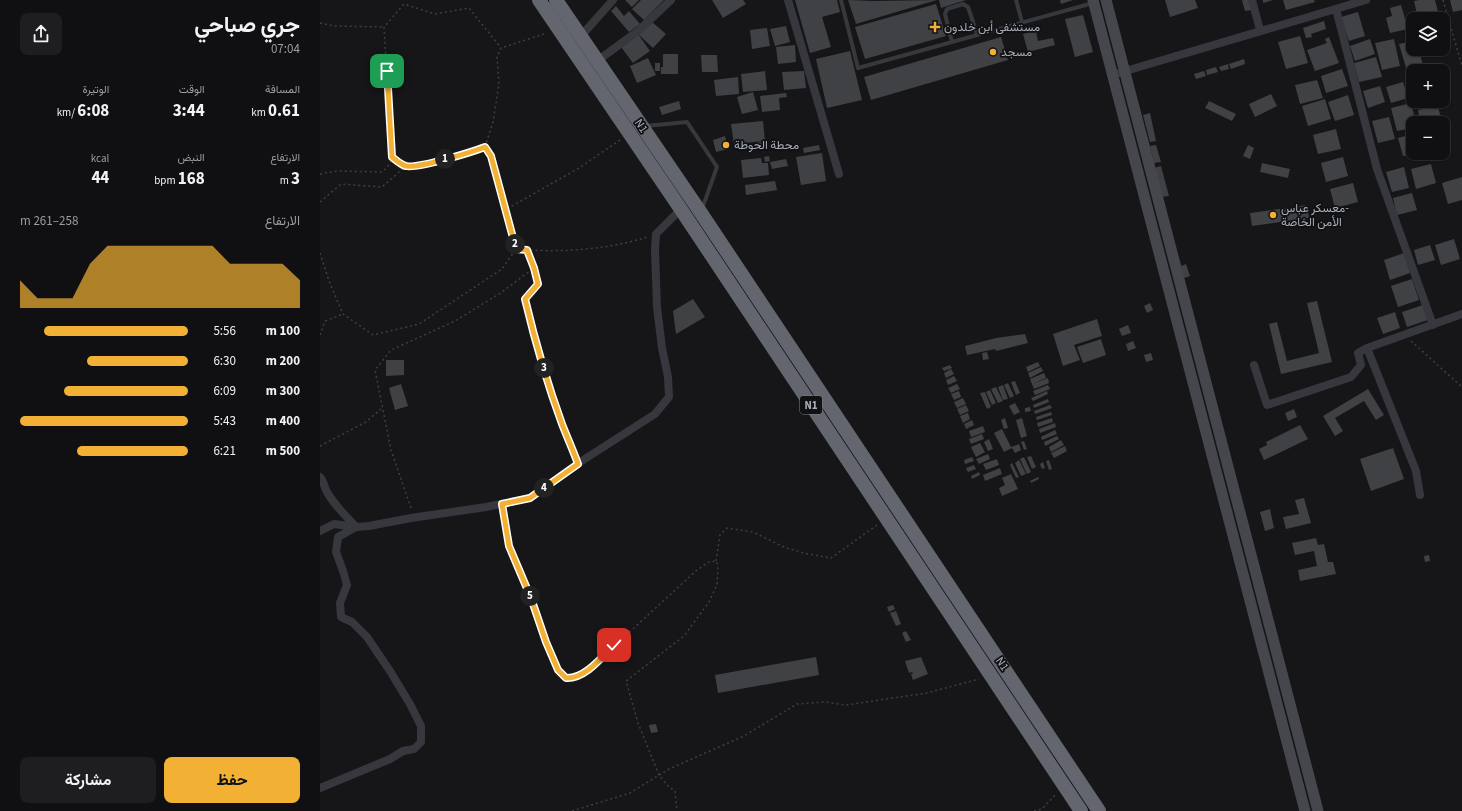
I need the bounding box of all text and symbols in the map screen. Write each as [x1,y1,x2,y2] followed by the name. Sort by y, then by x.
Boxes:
[194,9,300,41] text: جري صباحي
[1406,12,1450,160] map controls
[1406,12,1450,56] button: layers
[20,13,62,55] button: share
[944,19,1040,36] place label: مستشفى أبن خلدون
[929,21,941,33] marker: مستشفى أبن خلدون
[271,40,300,58] text: 07:04
[1001,44,1032,61] place label: مسجد
[988,47,998,57] marker: مسجد
[370,54,404,88] pin
[376,60,398,82] icon: arrive
[1406,64,1450,108] button: +
[82,82,109,97] text: الوتيرة
[179,82,205,97] text: الوقت
[265,82,300,97] text: المسافة
[77,99,109,123] text: 6:08
[173,99,205,123] text: 3:44
[268,99,300,123] text: 0.61
[57,105,77,120] text: /km
[251,105,268,120] text: km
[630,116,652,136] street label: N1
[1406,116,1450,160] button: −
[734,137,799,154] place label: محطة الحوطة
[721,140,731,150] marker: محطة الحوطة
[435,149,455,169] pin: 1
[177,150,205,165] text: النبض
[270,150,300,165] text: الارتفاع
[91,151,109,166] text: kcal
[442,151,448,166] text: 1
[91,166,109,190] text: 44
[178,167,205,191] text: 168
[291,167,300,191] text: 3
[154,173,178,188] text: bpm
[280,173,291,188] text: m
[1281,200,1349,231] place label: معسكر عباس- الأمن الخاصة
[1268,210,1278,220] marker: معسكر عباس- الأمن الخاصة
[20,212,78,230] text: 258–261 m
[265,212,300,230] text: الارتفاع
[505,234,525,254] pin: 2
[512,236,518,251] text: 2
[213,322,236,340] text: 5:56
[266,322,300,340] text: 100 m
[213,352,236,370] text: 6:30
[266,352,300,370] text: 200 m
[534,358,554,378] pin: 3
[541,360,547,375] text: 3
[213,382,236,400] text: 6:09
[266,382,300,400] text: 300 m
[800,396,822,414] road number: N1
[213,412,236,430] text: 5:43
[266,412,300,430] text: 400 m
[213,442,236,460] text: 6:21
[266,442,300,460] text: 500 m
[534,478,554,498] pin: 4
[541,480,547,495] text: 4
[520,586,540,606] pin: 5
[527,588,533,603] text: 5
[597,628,631,662] pin
[603,634,625,656] icon: check
[991,654,1013,674] street label: N1
[20,757,156,803] button: مشاركة
[164,757,300,803] button: حفظ

